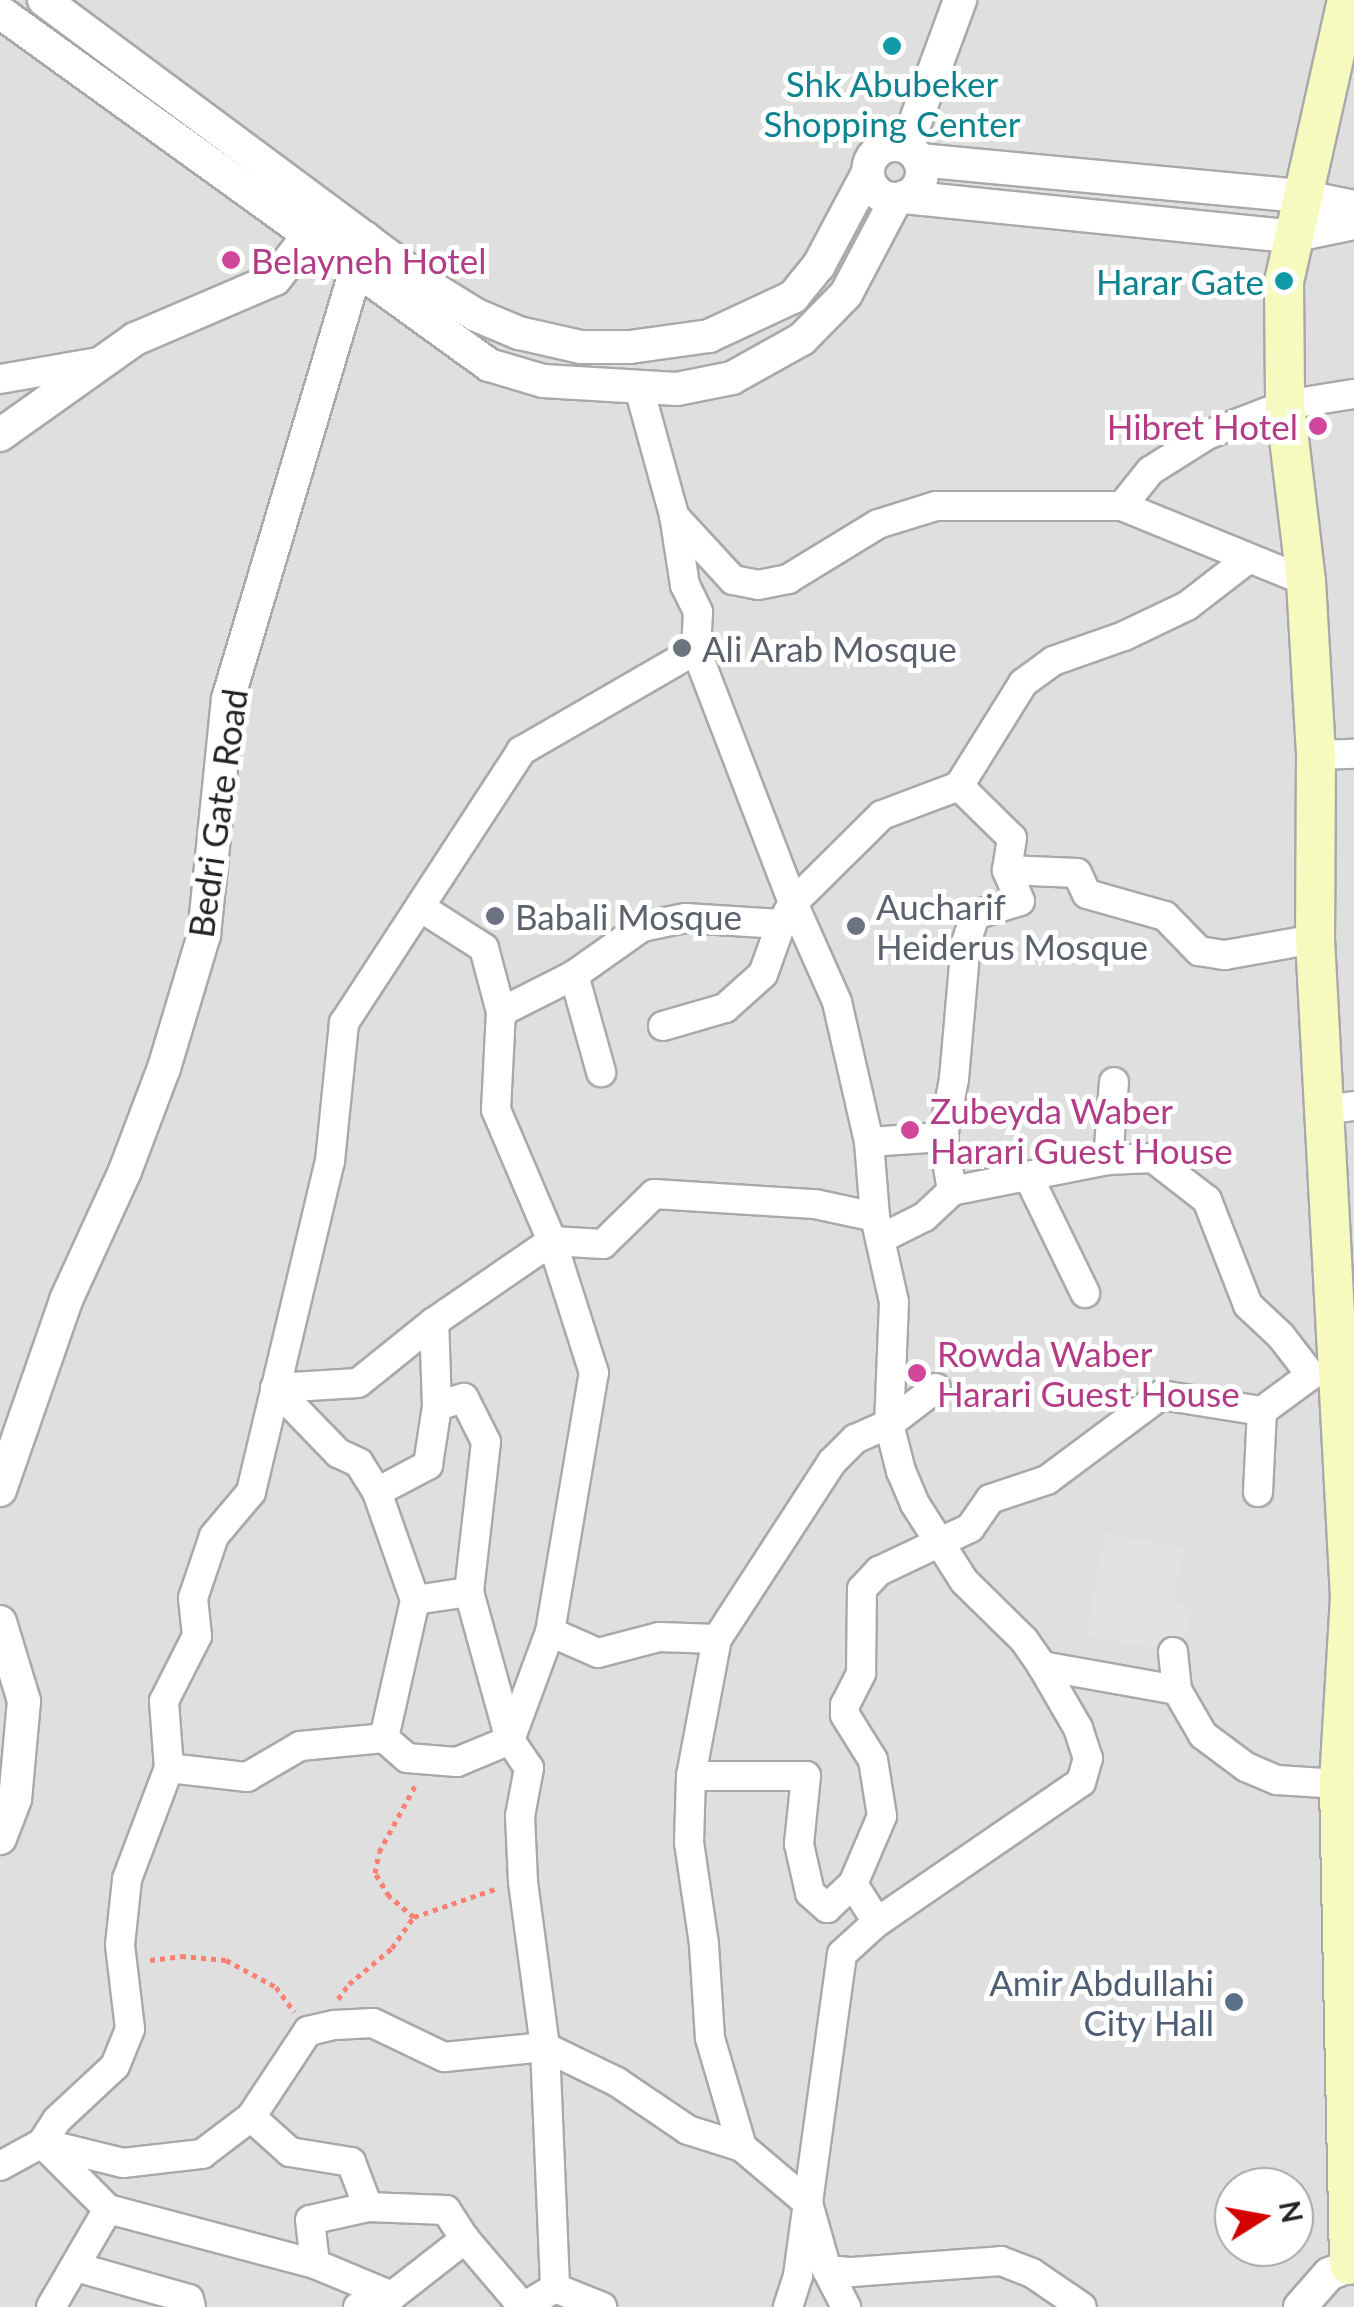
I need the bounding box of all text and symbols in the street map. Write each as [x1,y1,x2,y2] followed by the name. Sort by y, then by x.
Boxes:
[881,35,903,57] marker: Shk Abubeker Shopping Center
[764,62,1020,144] place label: Shk Abubeker Shopping Center
[251,239,487,281] place label: Belayneh Hotel
[220,249,242,271] marker: Belayneh Hotel
[1095,260,1264,302] place label: Harar Gate
[1273,270,1295,292] marker: Harar Gate
[1107,405,1298,447] place label: Hibret Hotel
[1307,415,1329,437] marker: Hibret Hotel
[702,627,958,669] place label: Ali Arab Mosque
[671,637,693,659] marker: Ali Arab Mosque
[179,686,255,940] street label: Bedri Gate Road
[876,885,1148,967] place label: Aucharif Heiderus Mosque
[515,895,742,937] place label: Babali Mosque
[484,905,506,927] marker: Babali Mosque
[845,915,867,937] marker: Aucharif Heiderus Mosque
[930,1089,1233,1171] place label: Zubeyda Waber Harari Guest House
[899,1119,921,1141] marker: Zubeyda Waber Harari Guest House
[937,1332,1240,1414] place label: Rowda Waber Harari Guest House
[906,1362,928,1384] marker: Rowda Waber Harari Guest House
[987,1961,1214,2043] place label: Amir Abdullahi City Hall
[1223,1991,1245,2013] marker: Amir Abdullahi City Hall
[1214,2167,1314,2267] north arrow
[1273,2198,1310,2225] text: N

